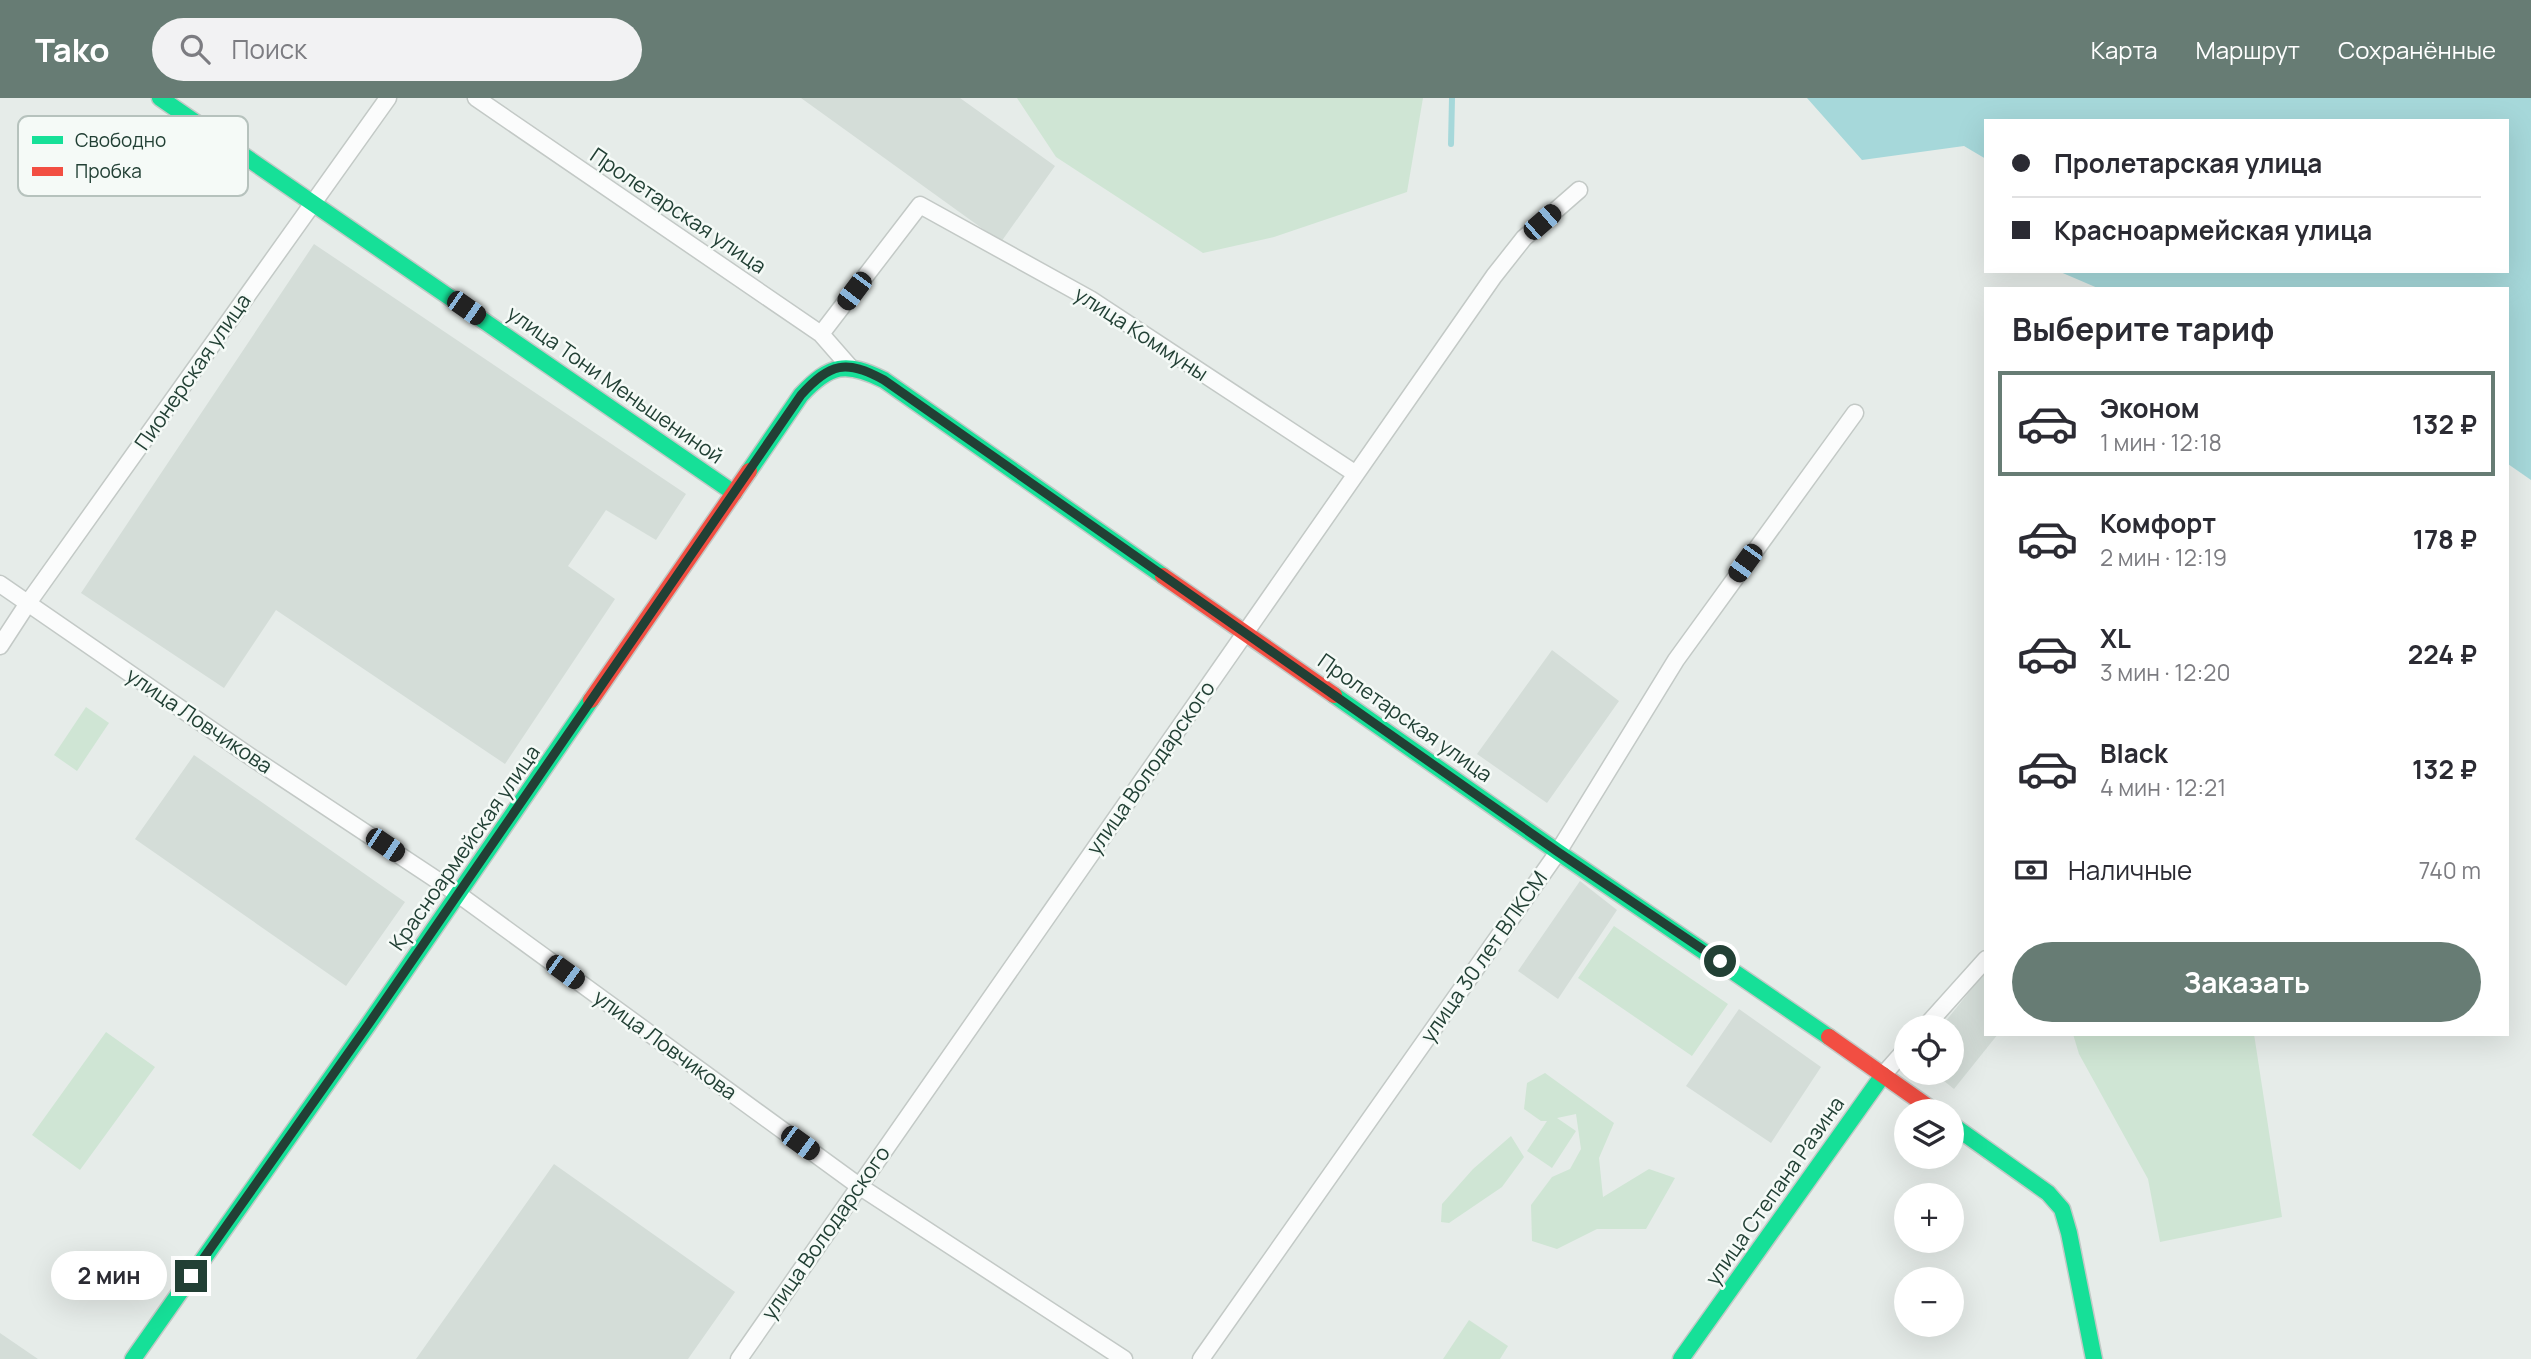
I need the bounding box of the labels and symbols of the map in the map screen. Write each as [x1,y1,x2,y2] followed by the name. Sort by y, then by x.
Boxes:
[18,116,248,196] legend
[75,127,166,153] text: Свободно
[585,141,772,280] street label: Пролетарская улица
[75,158,142,184] text: Пробка
[1520,200,1565,244] car
[833,268,876,314] car
[1069,279,1214,387] street label: улица Коммуны
[443,287,490,329] car
[128,288,257,455] street label: Пионерская улица
[502,299,729,470] street label: улица Тони Меньшениной
[1725,540,1766,586] car
[1313,646,1498,788] street label: Пролетарская улица
[121,661,278,780] street label: улица Ловчикова
[1080,675,1221,860] street label: улица Володарского
[383,739,546,956] street label: Красноармейская улица
[362,825,409,865] car
[1413,865,1553,1048] street label: улица 30 лет ВЛКСМ
[1704,945,1736,977] route start
[542,951,589,993] car
[588,983,743,1106] street label: улица Ловчикова
[1698,1090,1850,1290] street label: улица Степана Разина
[777,1122,824,1164] car
[755,1140,896,1325] street label: улица Володарского
[51,1252,166,1300] callout: 2 мин
[175,1260,207,1292] route end

